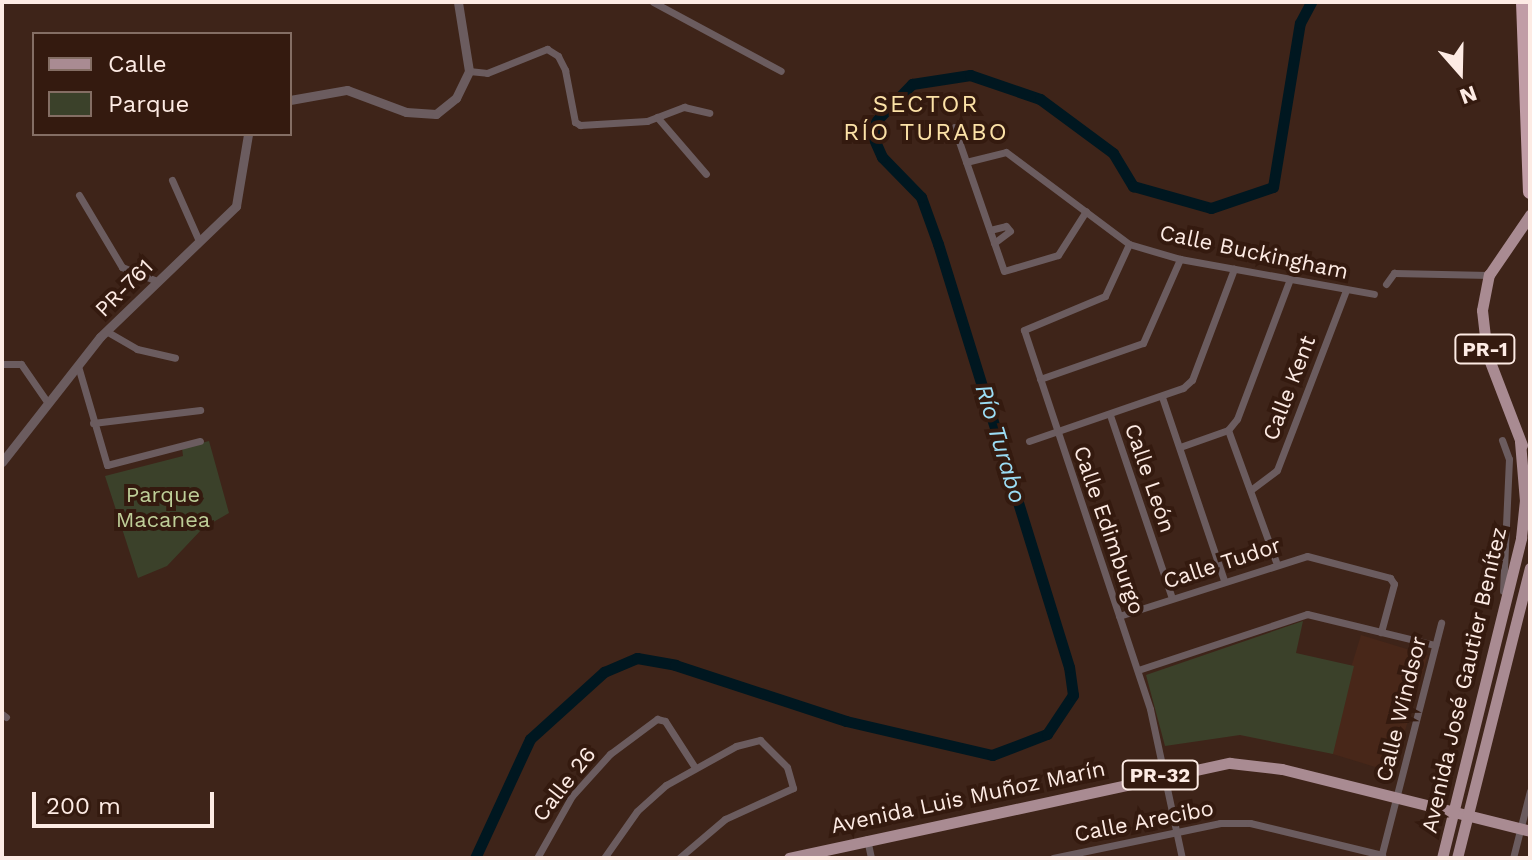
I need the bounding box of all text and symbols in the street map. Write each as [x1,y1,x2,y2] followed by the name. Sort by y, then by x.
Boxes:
[32,32,292,136] legend
[1420,32,1500,112] north arrow
[108,50,167,78] text: Calle
[1456,80,1480,110] text: N
[108,90,189,118] text: Parque
[843,91,1009,147] district label: SECTOR RÍO TURABO
[1157,219,1351,285] street label: Calle Buckingham
[90,254,158,322] street label: PR-761
[1257,332,1321,444] street label: Calle Kent
[1453,333,1517,365] road number: PR-1
[968,381,1032,507] water label: Río Turabo
[1119,420,1181,536] street label: Calle León
[1068,442,1150,618] street label: Calle Edimburgo
[116,481,210,532] park label: Parque Macanea
[1416,524,1512,836] street label: Avenida José Gautier Benítez
[1160,532,1284,594] street label: Calle Tudor
[1370,633,1432,785] street label: Calle Windsor
[527,741,601,827] street label: Calle 26
[828,755,1108,839] street label: Avenida Luis Muñoz Marín
[1120,759,1200,791] road number: PR-32
[36,776,218,826] scale bar
[46,792,121,820] text: 200 m
[1072,794,1216,848] street label: Calle Arecibo

